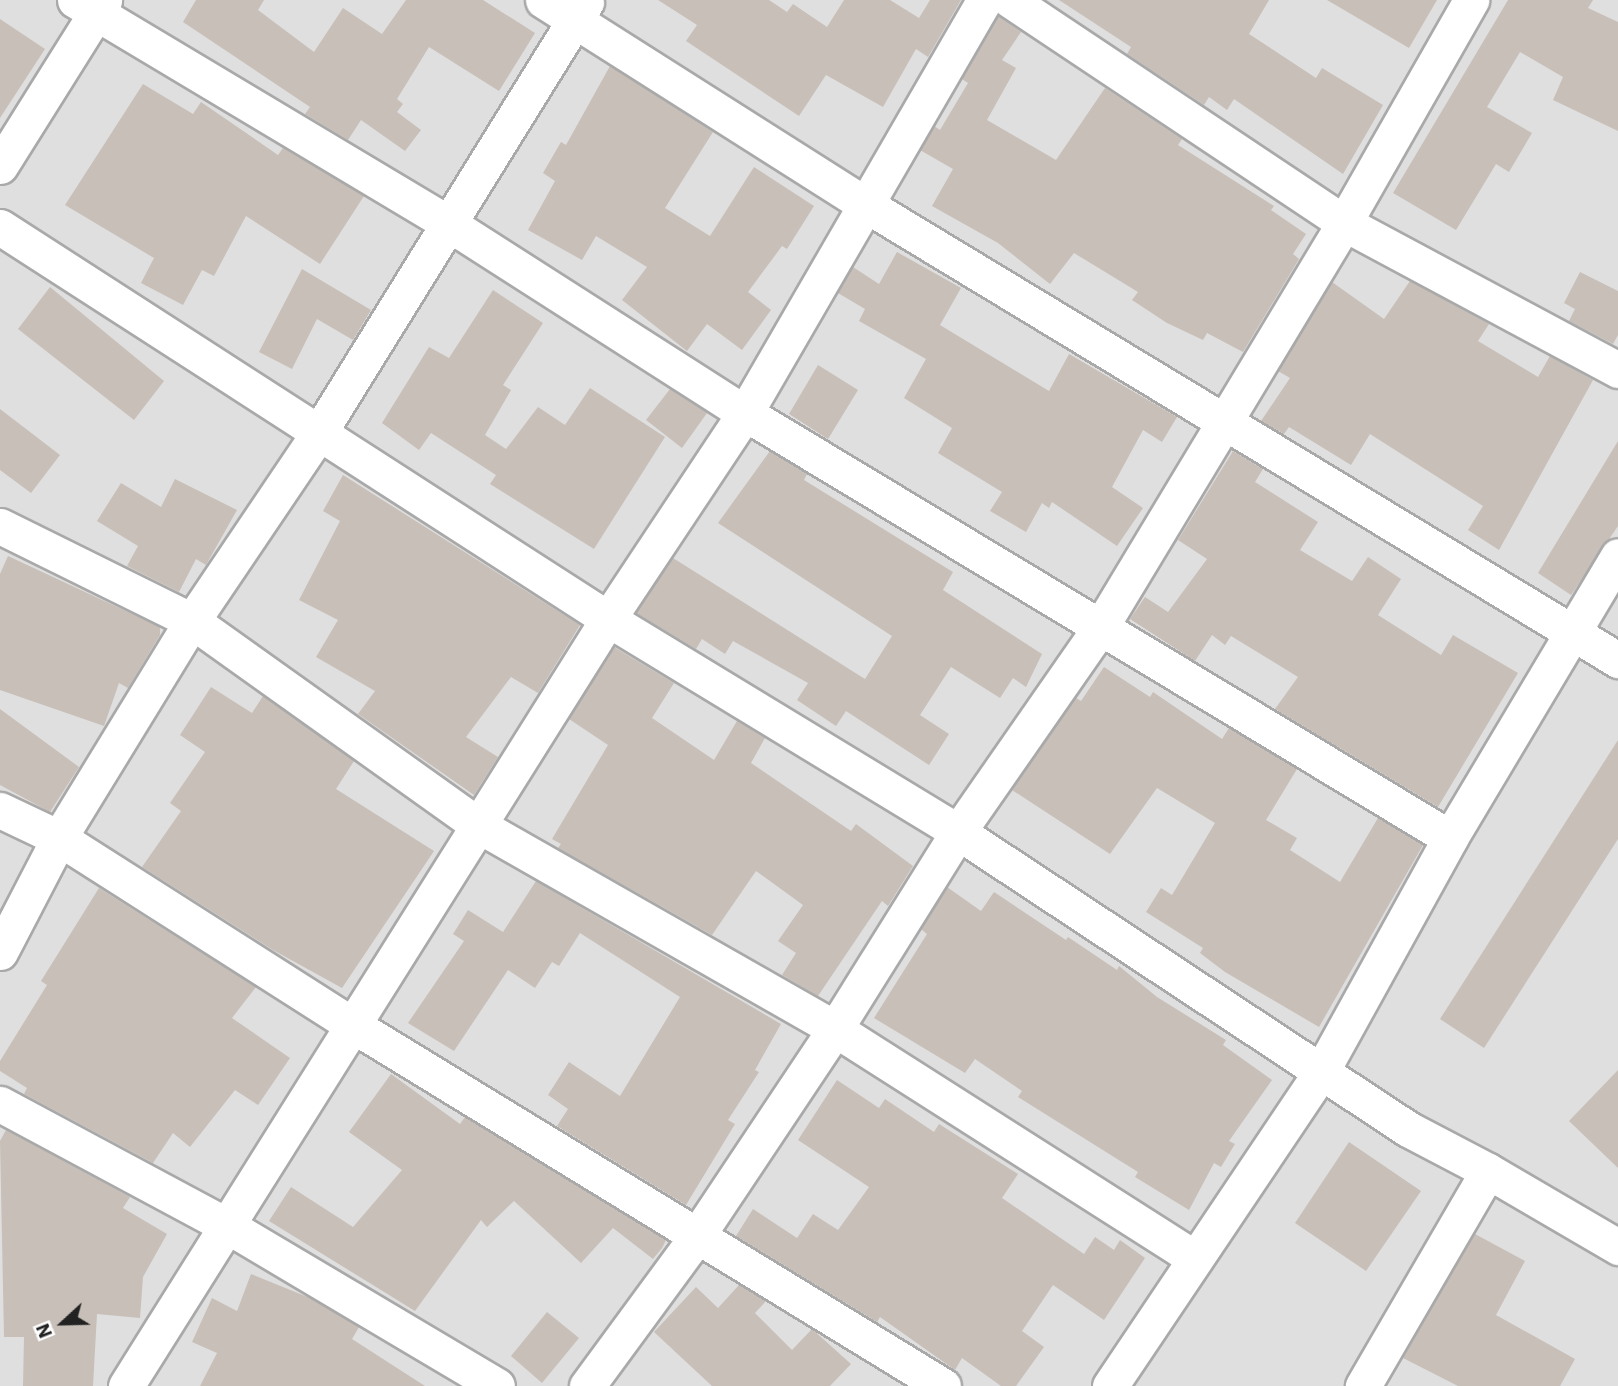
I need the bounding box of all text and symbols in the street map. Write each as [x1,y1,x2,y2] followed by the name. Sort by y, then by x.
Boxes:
[28,1288,98,1358] north arrow
[30,1320,57,1342] text: N

